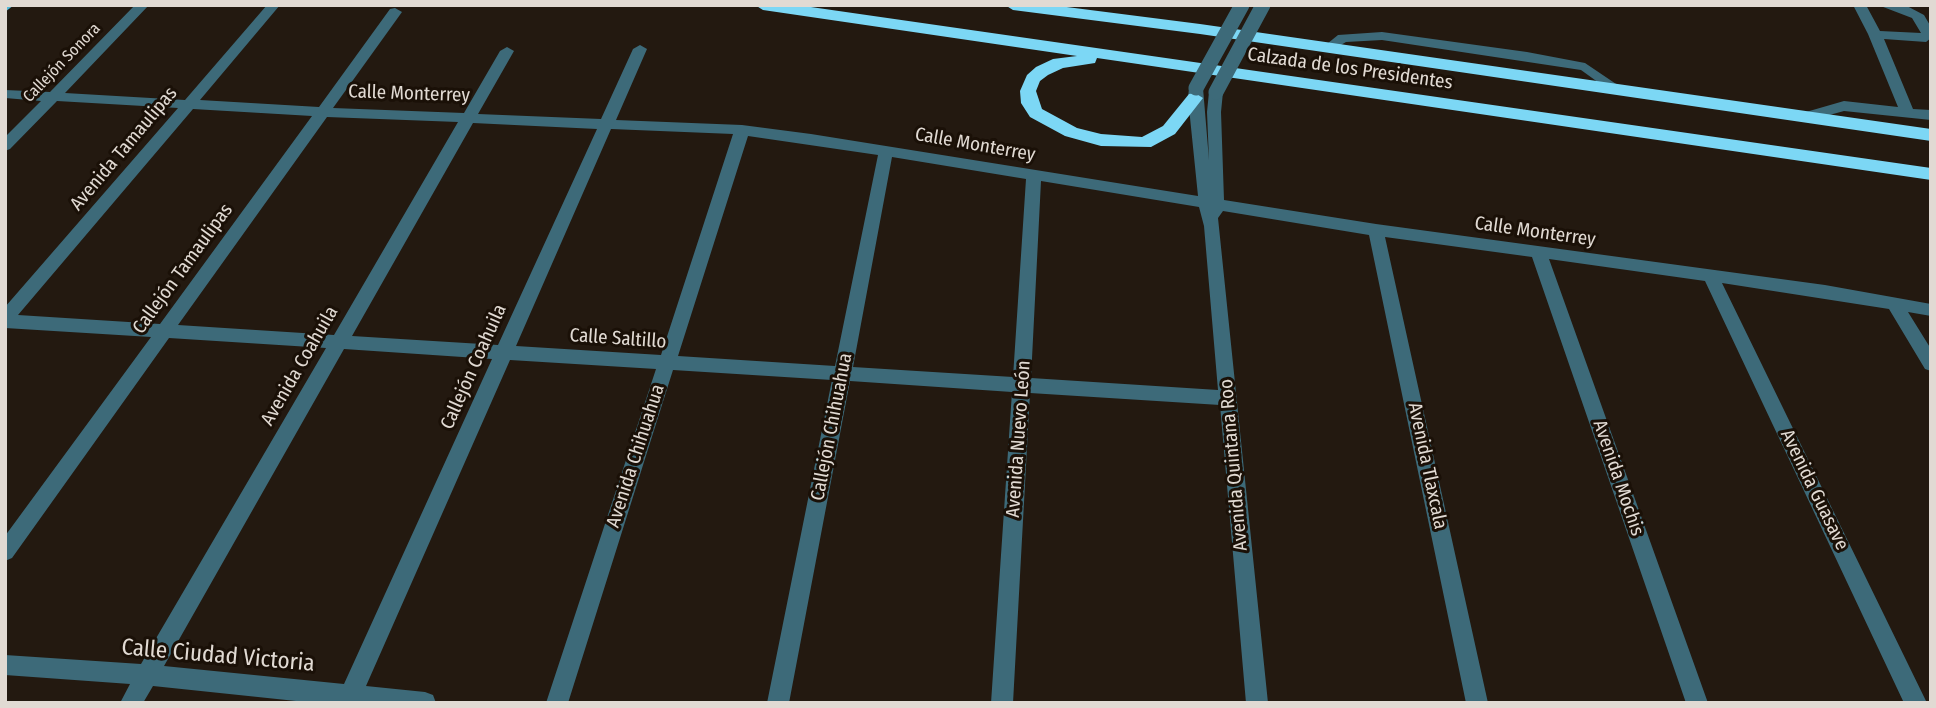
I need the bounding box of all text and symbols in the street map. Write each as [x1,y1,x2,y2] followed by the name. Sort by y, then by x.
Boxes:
[19,19,105,107] street label: Callejón Sonora
[1246,43,1454,95] street label: Calzada de los Presidentes
[348,80,470,108] street label: Calle Monterrey
[66,82,182,216] street label: Avenida Tamaulipas
[913,123,1037,167] street label: Calle Monterrey
[128,200,238,338] street label: Callejón Tamaulipas
[1473,212,1597,252] street label: Calle Monterrey
[436,301,512,433] street label: Callejón Coahuila
[257,302,343,430] street label: Avenida Coahuila
[569,324,667,354] street label: Calle Saltillo
[807,351,857,503] street label: Callejón Chihuahua
[1002,360,1036,518] street label: Avenida Nuevo León
[1215,378,1253,552] street label: Avenida Quintana Roo
[602,381,670,531] street label: Avenida Chihuahua
[1402,401,1452,531] street label: Avenida Tlaxcala
[1588,417,1648,539] street label: Avenida Mochis
[1775,426,1853,554] street label: Avenida Guasave
[120,634,316,678] street label: Calle Ciudad Victoria

